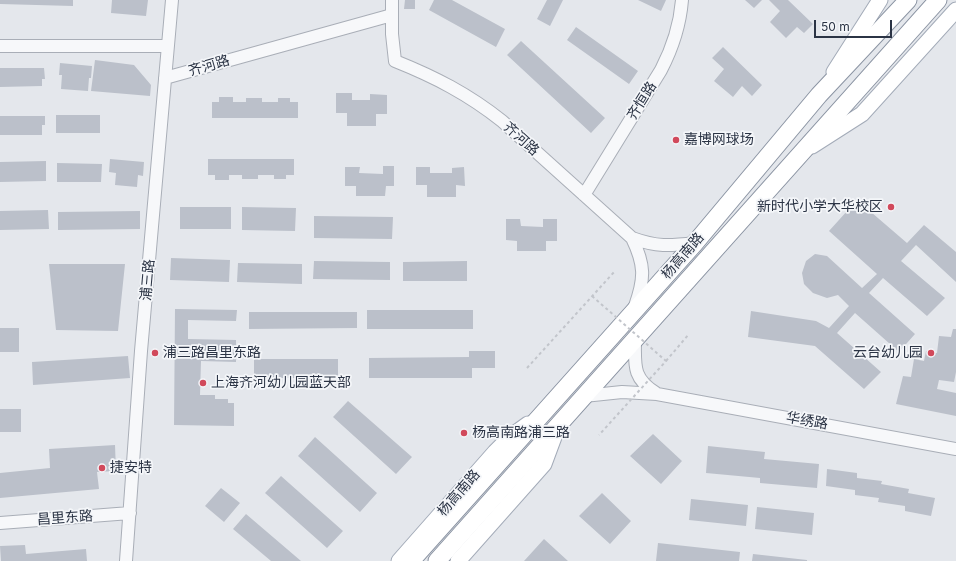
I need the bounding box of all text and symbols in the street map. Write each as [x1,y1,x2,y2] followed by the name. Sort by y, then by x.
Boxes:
[816,12,894,38] scale bar
[821,19,850,34] text: 50 m
[186,52,232,80] street label: 齐河路
[624,79,660,123] street label: 齐恒路
[500,119,542,159] street label: 齐河路
[684,132,754,148] place label: 嘉博网球场
[671,135,681,145] marker: 嘉博网球场
[757,199,883,215] place label: 新时代小学大华校区
[886,202,896,212] marker: 新时代小学大华校区
[658,229,708,283] street label: 杨高南路
[138,258,158,302] street label: 浦三路
[163,345,261,361] place label: 浦三路昌里东路
[853,345,923,361] place label: 云台幼儿园
[150,348,160,358] marker: 浦三路昌里东路
[926,348,936,358] marker: 云台幼儿园
[211,375,351,391] place label: 上海齐河幼儿园蓝天部
[198,378,208,388] marker: 上海齐河幼儿园蓝天部
[785,409,829,433] street label: 华绣路
[472,425,570,441] place label: 杨高南路浦三路
[459,428,469,438] marker: 杨高南路浦三路
[110,460,152,476] place label: 捷安特
[97,463,107,473] marker: 捷安特
[434,466,484,520] street label: 杨高南路
[36,508,94,528] street label: 昌里东路

